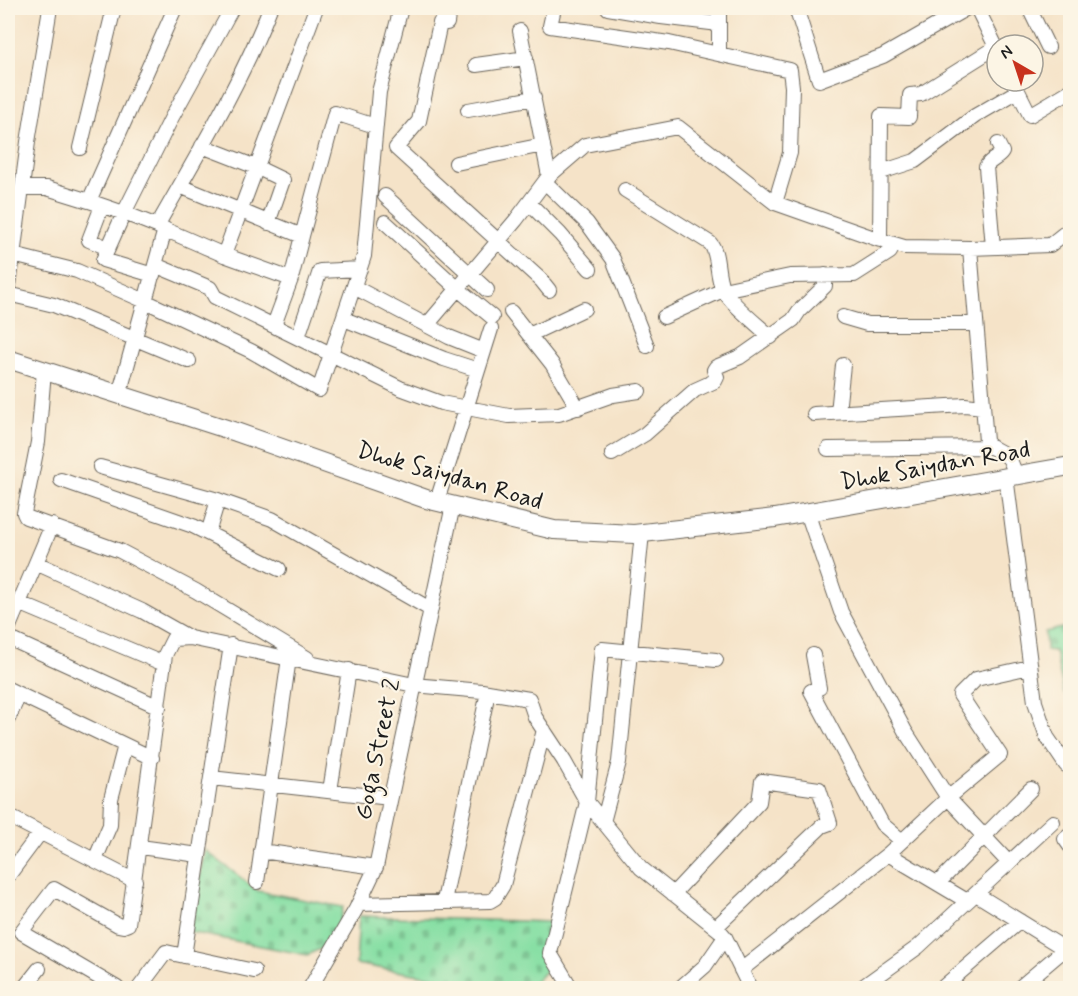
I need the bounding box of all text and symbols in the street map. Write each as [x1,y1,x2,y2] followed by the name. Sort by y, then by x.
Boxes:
[985,33,1045,93] north arrow
[996,41,1017,64] text: N
[353,435,546,518] street label: Dhok Saiydan Road
[838,435,1033,498] street label: Dhok Saiydan Road
[348,676,412,823] street label: Goga Street 2

